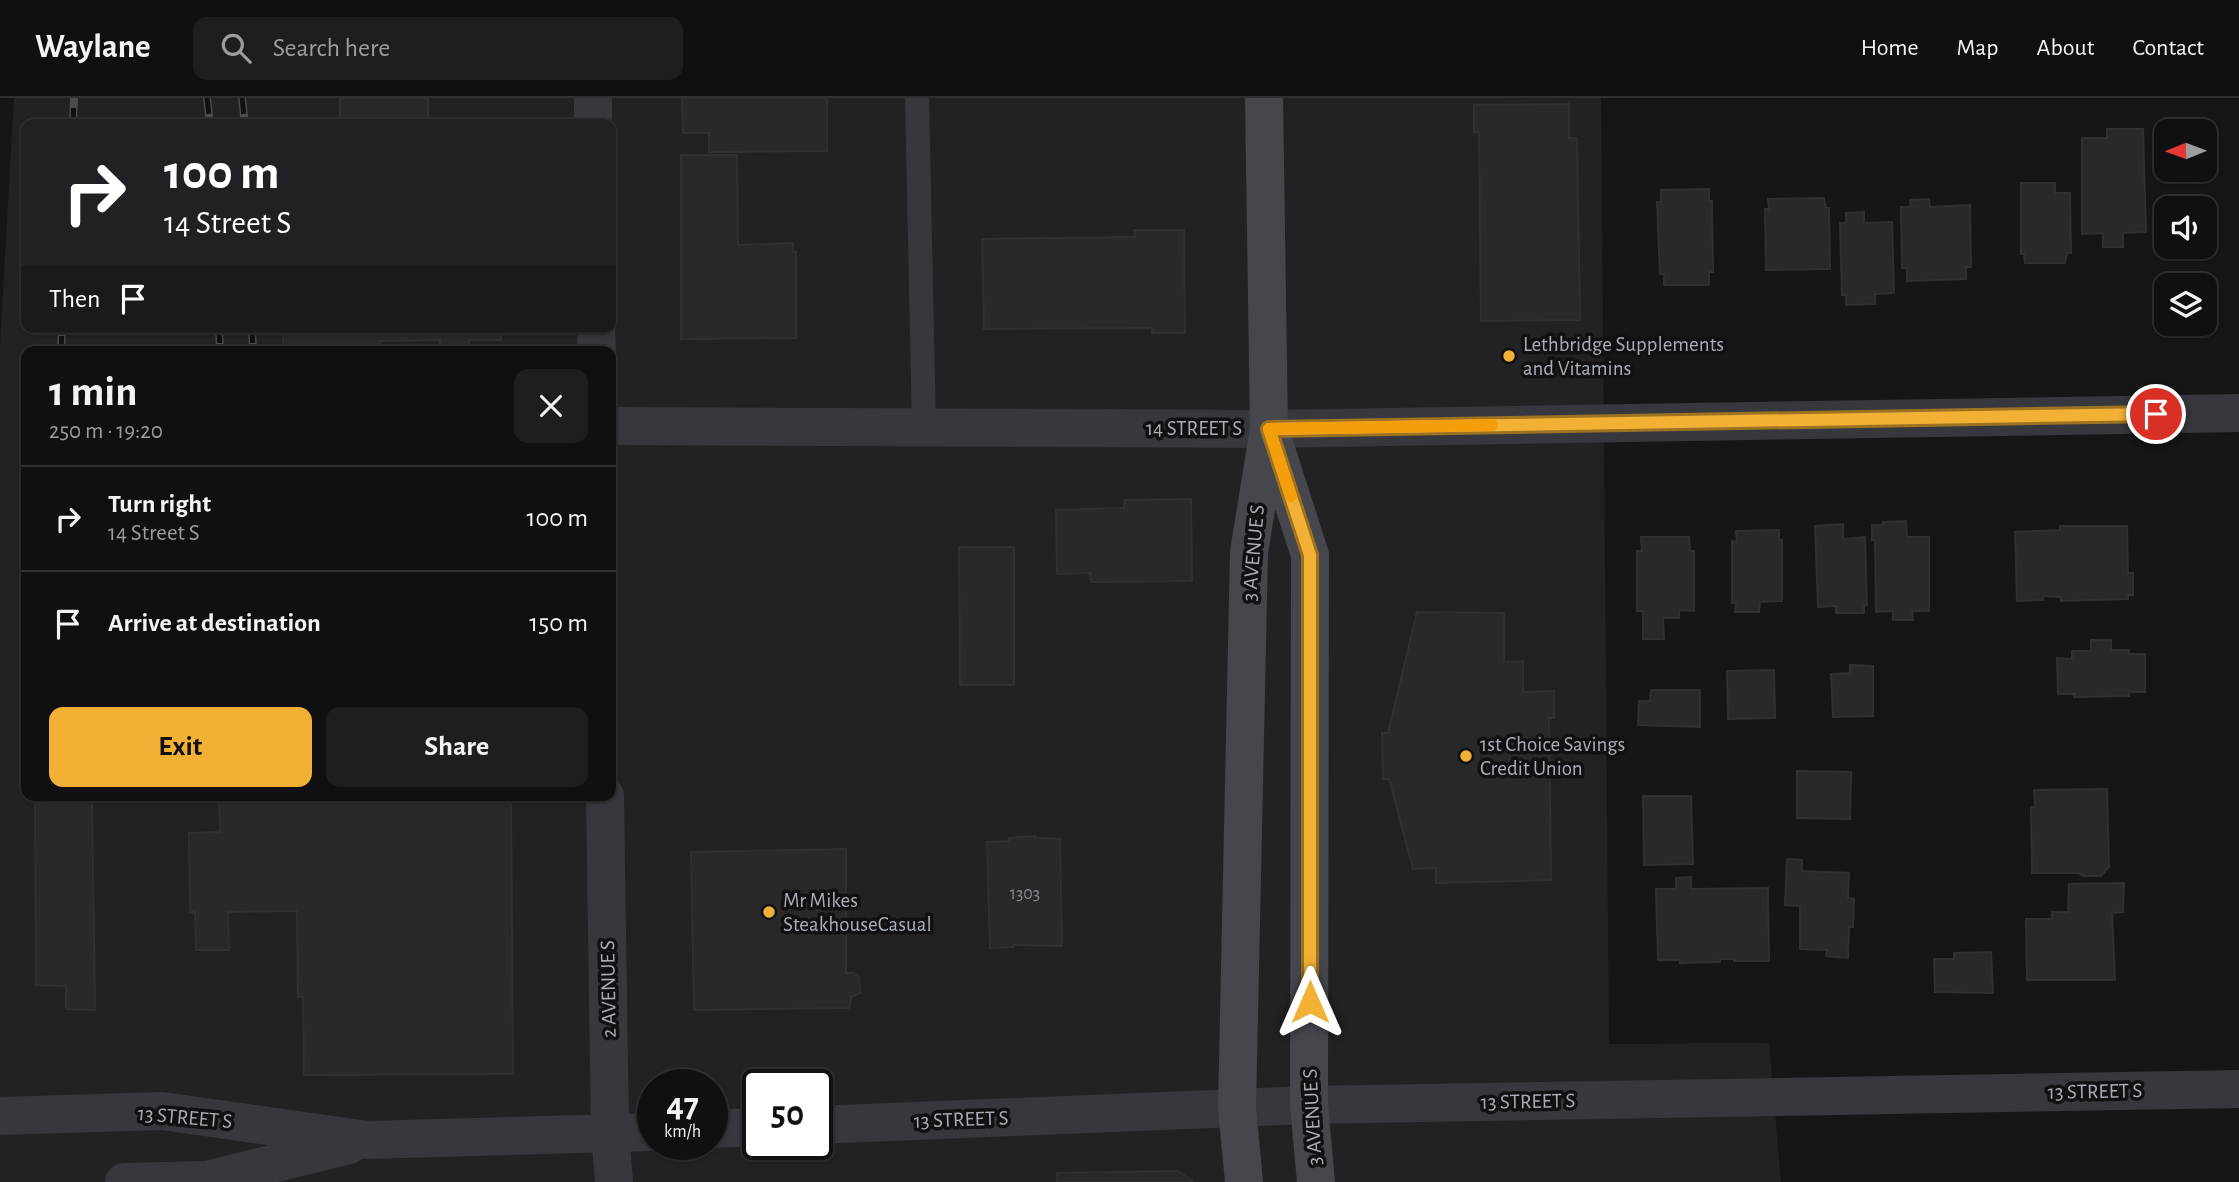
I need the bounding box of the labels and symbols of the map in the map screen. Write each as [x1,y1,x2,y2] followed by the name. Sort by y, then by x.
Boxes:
[2154,119,2217,182] north arrow
[1523,334,1724,379] place label: Lethbridge Supplements and Vitamins
[1501,348,1517,364] marker: Lethbridge Supplements and Vitamins
[2126,384,2186,444] pin
[1146,418,1242,439] street label: 14 STREET S
[1239,504,1268,602] street label: 3 AVENUE S
[1480,734,1625,779] place label: 1st Choice Savings Credit Union
[1458,748,1474,764] marker: 1st Choice Savings Credit Union
[1010,885,1040,903] house number: 1303
[783,890,932,935] place label: Mr Mikes SteakhouseCasual
[761,904,777,920] marker: Mr Mikes SteakhouseCasual
[597,940,620,1038] street label: 2 AVENUE S
[1273,965,1347,1039] position arrow
[1299,1068,1326,1166] street label: 3 AVENUE S
[742,1069,833,1160] speed limit sign: 50
[2047,1080,2143,1103] street label: 13 STREET S
[1480,1090,1576,1113] street label: 13 STREET S
[137,1103,233,1132] street label: 13 STREET S
[913,1107,1009,1132] street label: 13 STREET S

